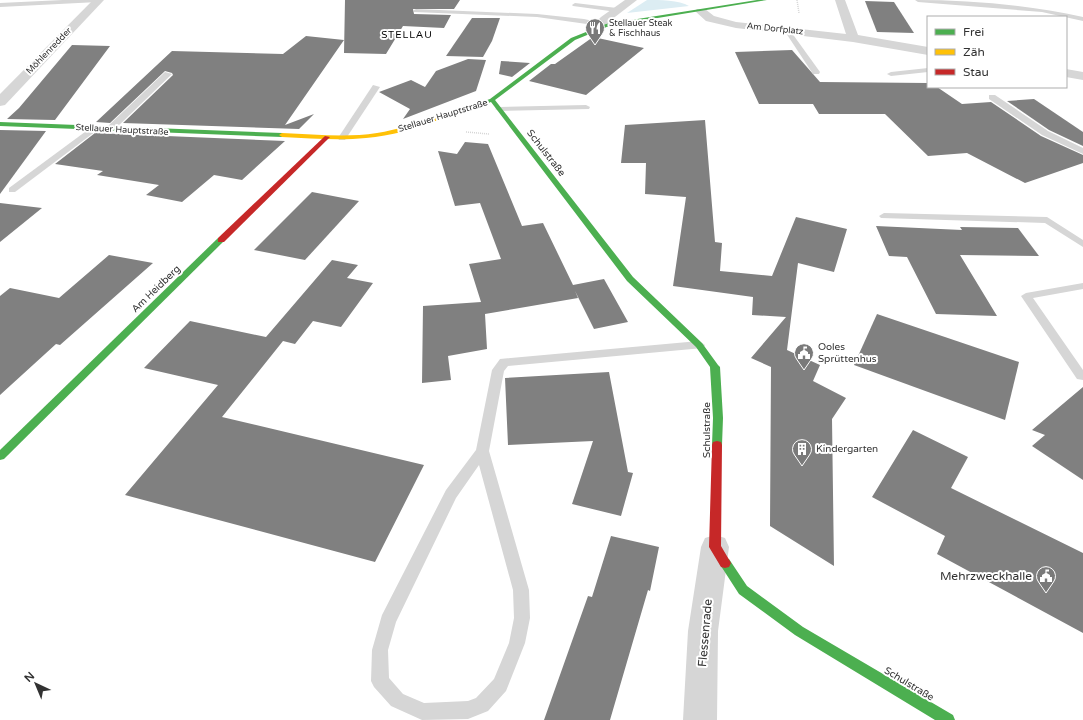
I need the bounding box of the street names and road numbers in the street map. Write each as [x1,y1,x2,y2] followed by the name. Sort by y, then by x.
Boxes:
[746,21,804,38] street label: Am Dorfplatz
[24,25,74,77] street label: Möhlenredder
[397,97,489,135] street label: Stellauer Hauptstraße
[75,122,169,138] street label: Stellauer Hauptstraße
[524,127,568,179] street label: Schulstraße
[129,263,183,315] street label: Am Heidberg
[701,402,713,458] street label: Schulstraße
[695,598,715,668] street label: Flessenrade
[882,664,936,704] street label: Schulstraße

